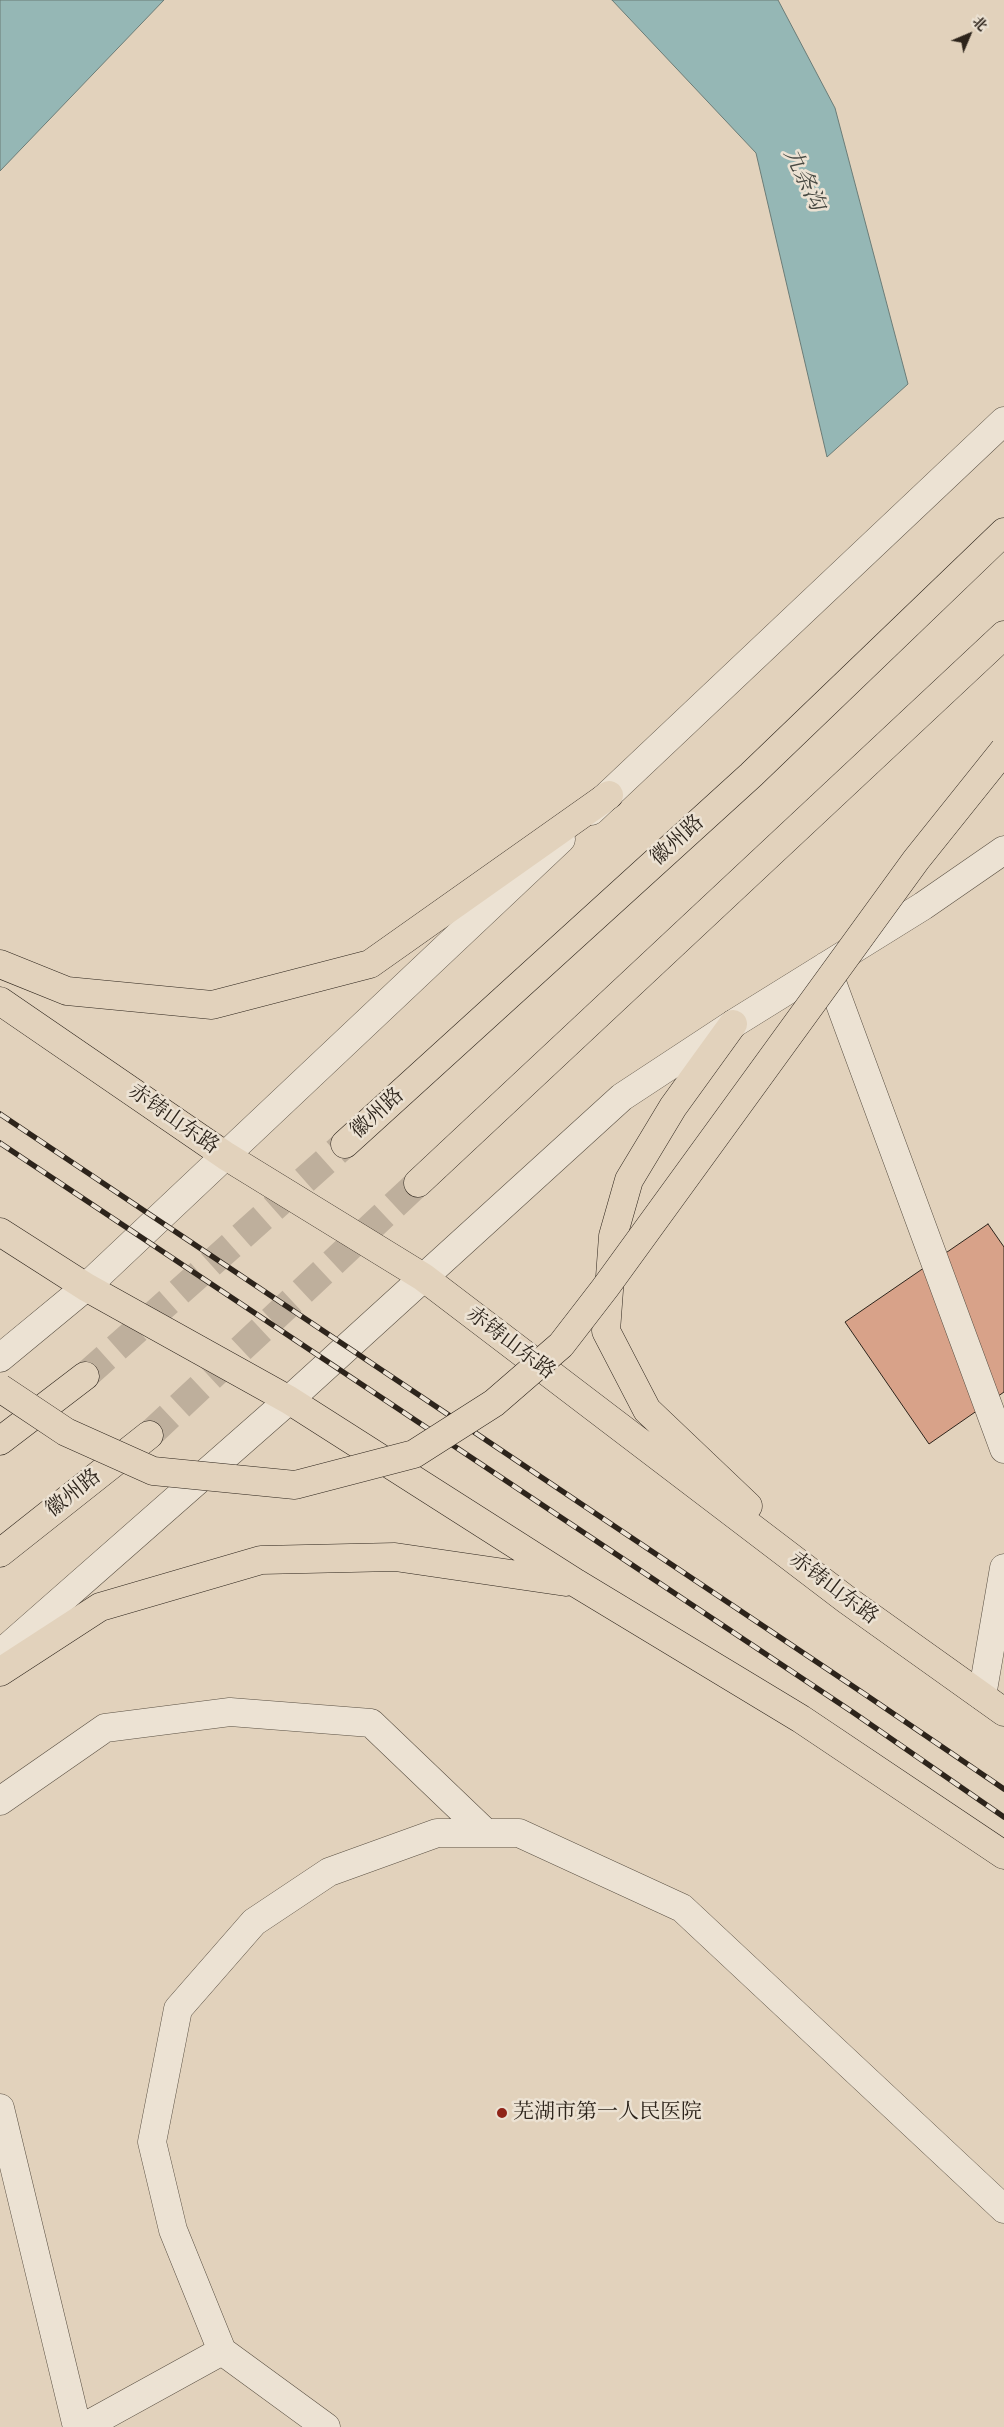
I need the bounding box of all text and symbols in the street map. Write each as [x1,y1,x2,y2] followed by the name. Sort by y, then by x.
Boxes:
[944,10,994,60] north arrow
[968,12,992,36] text: 北
[777,145,829,215] water label: 九条沟
[646,811,710,871] street label: 徽州路
[123,1080,223,1160] street label: 赤铸山东路
[346,1084,410,1144] street label: 徽州路
[460,1302,560,1386] street label: 赤铸山东路
[41,1465,107,1523] street label: 徽州路
[783,1547,883,1631] street label: 赤铸山东路
[513,2100,702,2126] place label: 芜湖市第一人民医院
[495,2106,509,2120] marker: 芜湖市第一人民医院

